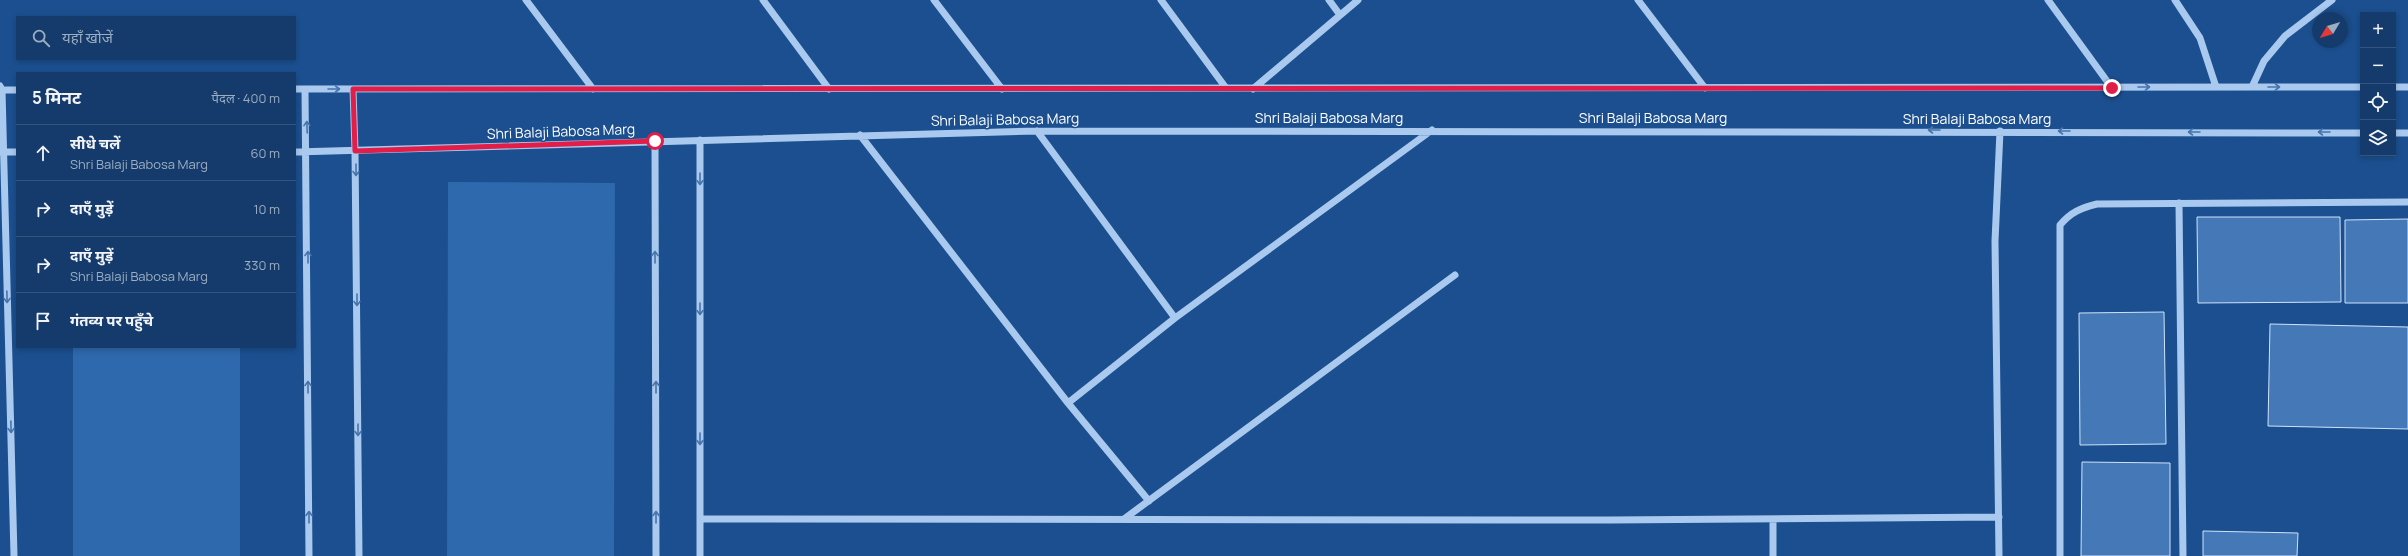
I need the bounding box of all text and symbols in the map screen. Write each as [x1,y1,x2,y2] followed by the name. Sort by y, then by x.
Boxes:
[2312,12,2348,48] north arrow
[2360,12,2396,156] map controls
[2360,12,2396,48] button: +
[16,16,296,60] search box
[30,27,52,49] icon: search
[62,27,113,48] text: यहाँ खोजें
[2360,48,2396,84] button: −
[2103,79,2121,97] route end
[2267,83,2280,91] one-way arrow
[2137,84,2150,91] one-way arrow
[2360,84,2396,120] button: locate
[327,85,340,93] one-way arrow
[32,86,81,109] text: 5 मिनट
[212,89,280,107] text: पैदल · 400 m
[931,108,1079,130] street label: Shri Balaji Babosa Marg
[1255,108,1403,127] street label: Shri Balaji Babosa Marg
[1579,108,1727,127] street label: Shri Balaji Babosa Marg
[1903,109,2051,128] street label: Shri Balaji Babosa Marg
[486,119,636,143] street label: Shri Balaji Babosa Marg
[2360,120,2396,156] button: layers
[303,121,310,134] one-way arrow
[1928,126,1941,134] one-way arrow
[2058,127,2071,135] one-way arrow
[2188,128,2201,136] one-way arrow
[2318,128,2331,136] one-way arrow
[646,132,664,150] route start
[70,133,120,154] text: सीधे चलें
[32,142,54,164] icon: ahead
[250,144,280,162] text: 60 m
[70,155,208,173] text: Shri Balaji Babosa Marg
[352,163,359,176] one-way arrow
[696,172,704,185] one-way arrow
[32,198,54,220] icon: right
[70,198,113,219] text: दाएँ मुड़ें
[253,200,280,218] text: 10 m
[70,245,113,266] text: दाएँ मुड़ें
[304,251,312,264] one-way arrow
[651,251,659,264] one-way arrow
[32,254,54,276] icon: right
[244,256,280,274] text: 330 m
[70,267,208,285] text: Shri Balaji Babosa Marg
[4,290,11,303] one-way arrow
[353,293,361,306] one-way arrow
[696,302,704,315] one-way arrow
[32,310,54,332] icon: arrive
[70,310,153,331] text: गंतव्य पर पहुँचे
[304,381,312,394] one-way arrow
[652,381,660,394] one-way arrow
[7,420,15,433] one-way arrow
[354,423,362,436] one-way arrow
[696,432,704,445] one-way arrow
[305,511,313,524] one-way arrow
[652,511,660,524] one-way arrow

